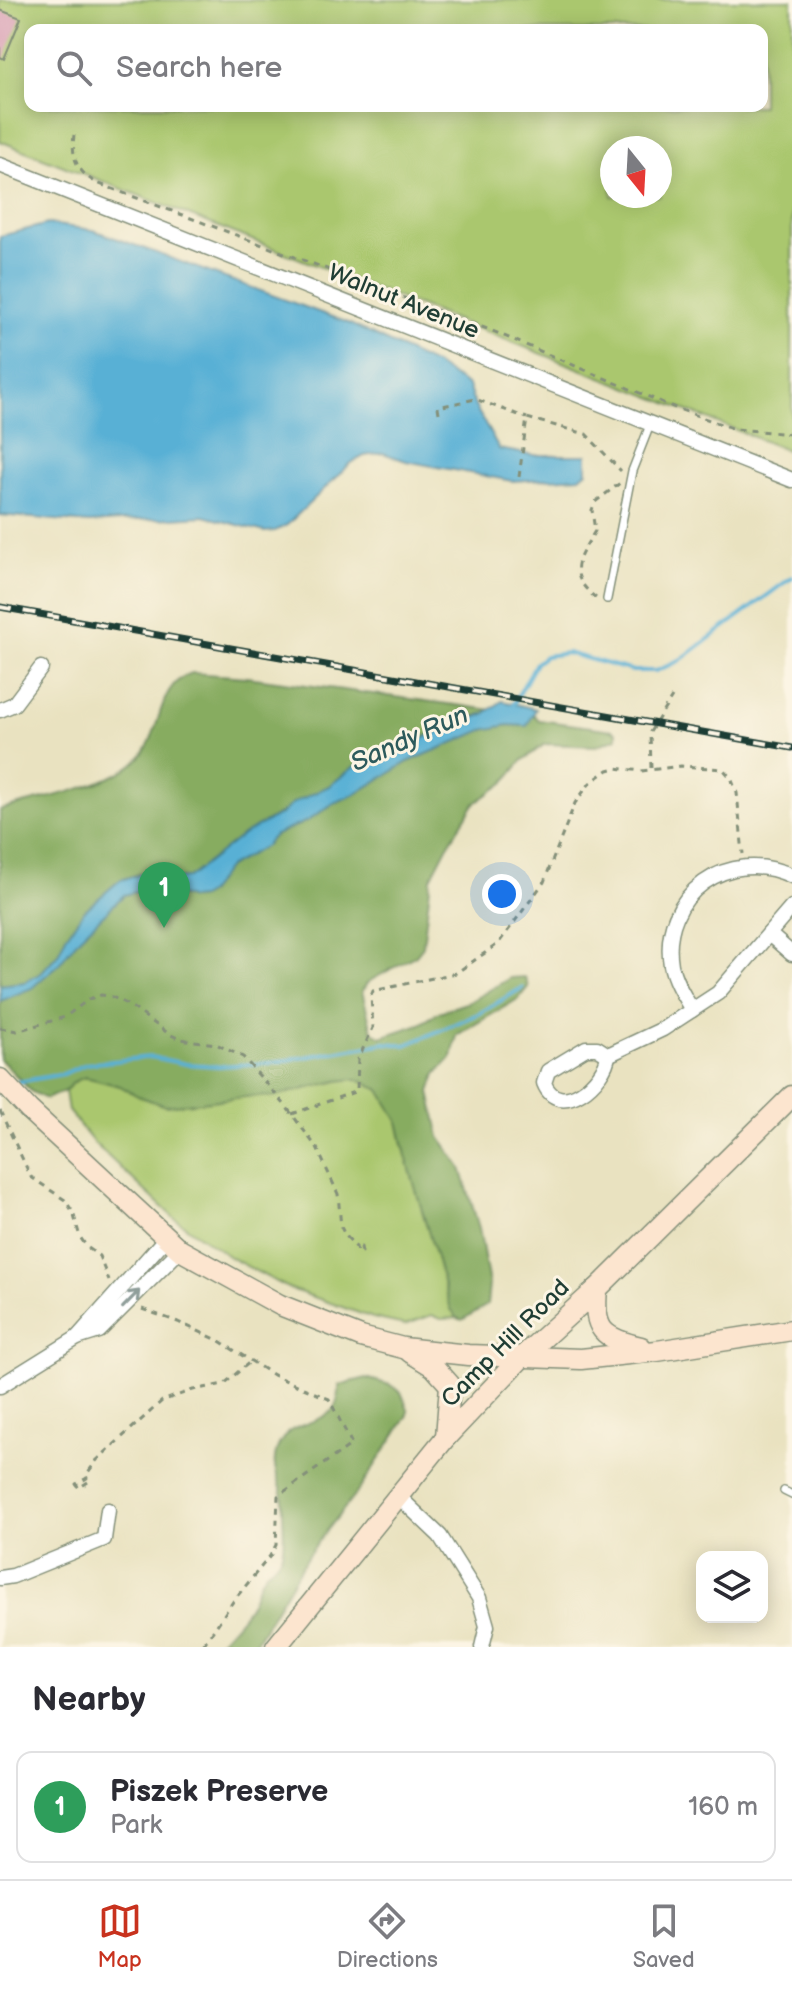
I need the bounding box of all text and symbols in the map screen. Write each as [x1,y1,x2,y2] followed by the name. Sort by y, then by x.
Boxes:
[24,24,768,112] search box
[52,46,96,90] icon: search
[116,50,282,86] text: Search here
[600,136,672,208] north arrow
[324,258,484,345] street label: Walnut Avenue
[346,700,473,779] water label: Sandy Run
[138,862,190,928] pin: 1
[482,874,522,914] your location
[435,1273,575,1413] street label: Camp Hill Road
[122,1289,141,1309] one-way arrow
[696,1551,768,1623] map controls
[696,1551,768,1623] button: layers
[32,1679,146,1720] text: Nearby
[110,1774,328,1810] text: Piszek Preserve
[55,1792,65,1823] text: 1
[688,1792,758,1823] text: 160 m
[110,1810,162,1841] text: Park
[97,1899,142,1974] tab: Map
[337,1899,438,1974] tab: Directions
[633,1899,695,1974] tab: Saved

